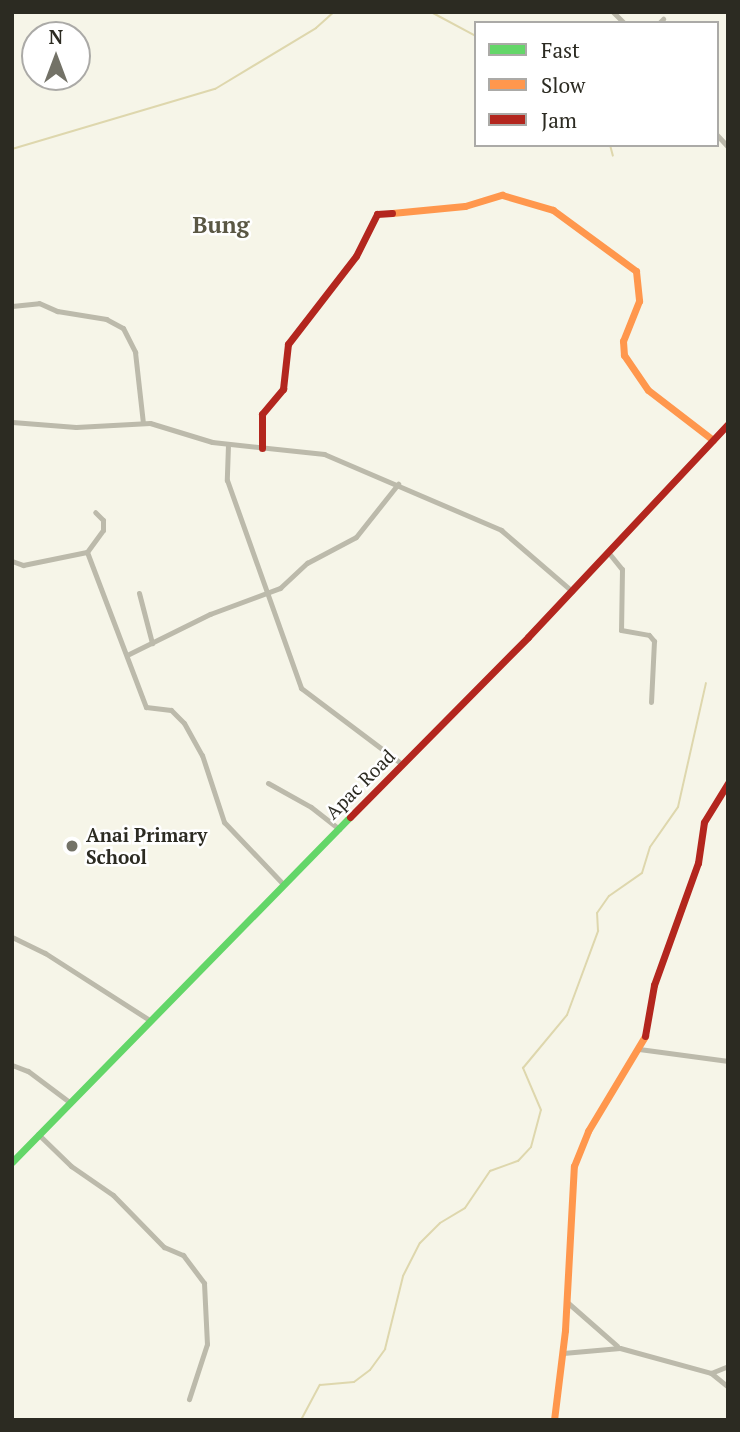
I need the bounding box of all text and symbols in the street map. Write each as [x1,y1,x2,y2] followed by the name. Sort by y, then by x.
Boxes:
[21,21,91,91] north arrow
[474,21,719,147] legend
[49,24,63,49] text: N
[541,36,580,64] text: Fast
[541,71,585,99] text: Slow
[541,106,577,134] text: Jam
[192,211,250,239] district label: Bung
[320,744,400,824] street label: Apac Road
[86,824,207,868] place label: Anai Primary School
[64,838,80,854] marker: Anai Primary School

